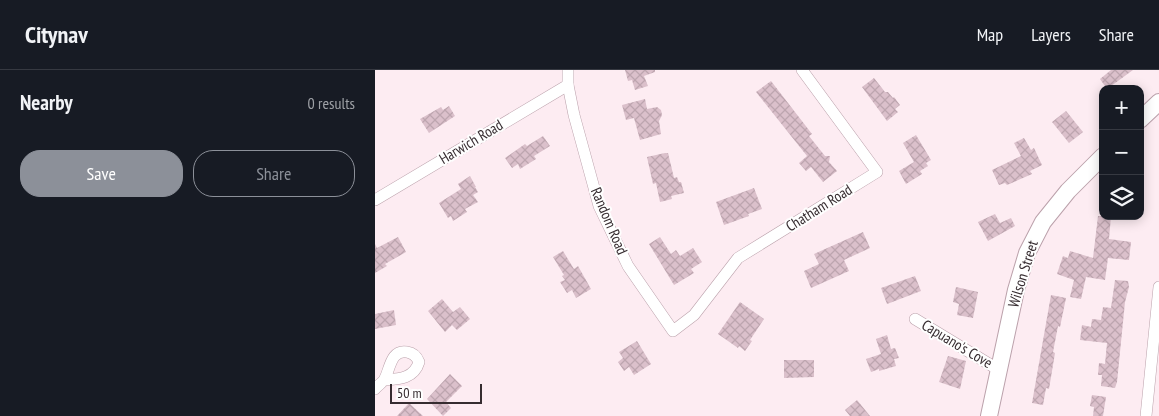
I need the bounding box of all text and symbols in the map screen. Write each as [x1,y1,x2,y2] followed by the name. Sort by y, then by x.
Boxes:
[25,19,88,50] text: Citynav
[977,23,1003,46] text: Map
[1031,23,1071,46] text: Layers
[1099,23,1134,46] text: Share
[1099,85,1144,220] map controls
[1099,85,1144,130] button: +
[20,89,73,116] text: Nearby
[308,93,355,113] text: 0 results
[435,115,506,168] street label: Harwich Road
[1099,130,1144,175] button: −
[20,150,183,197] button: Save
[193,150,355,197] button: Share
[1099,175,1144,220] button: layers
[782,180,855,235] street label: Chatham Road
[587,184,632,257] street label: Random Road
[1003,238,1042,310] street label: Wilson Street
[918,315,996,372] street label: Capuano's Cove
[390,381,483,404] scale bar
[397,384,422,402] text: 50 m

